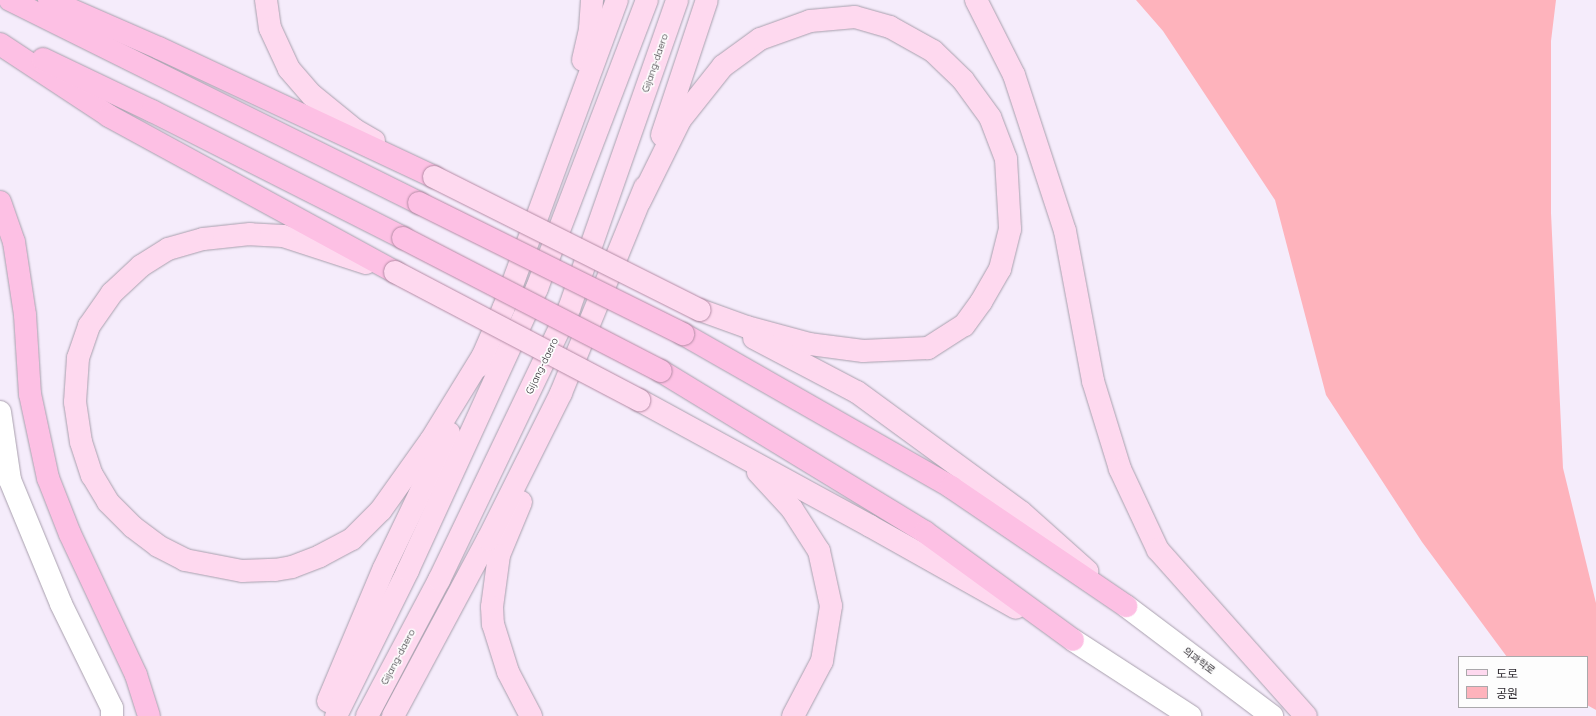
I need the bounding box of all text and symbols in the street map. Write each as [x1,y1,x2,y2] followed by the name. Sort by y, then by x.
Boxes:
[639,32,671,94] street label: Gijang-daero
[523,336,561,396] street label: Gijang-daero
[378,627,418,687] street label: Gijang-daero
[1181,645,1217,677] street label: 의과학로
[1458,656,1588,708] legend
[1496,666,1518,681] text: 도로
[1496,686,1518,701] text: 공원

